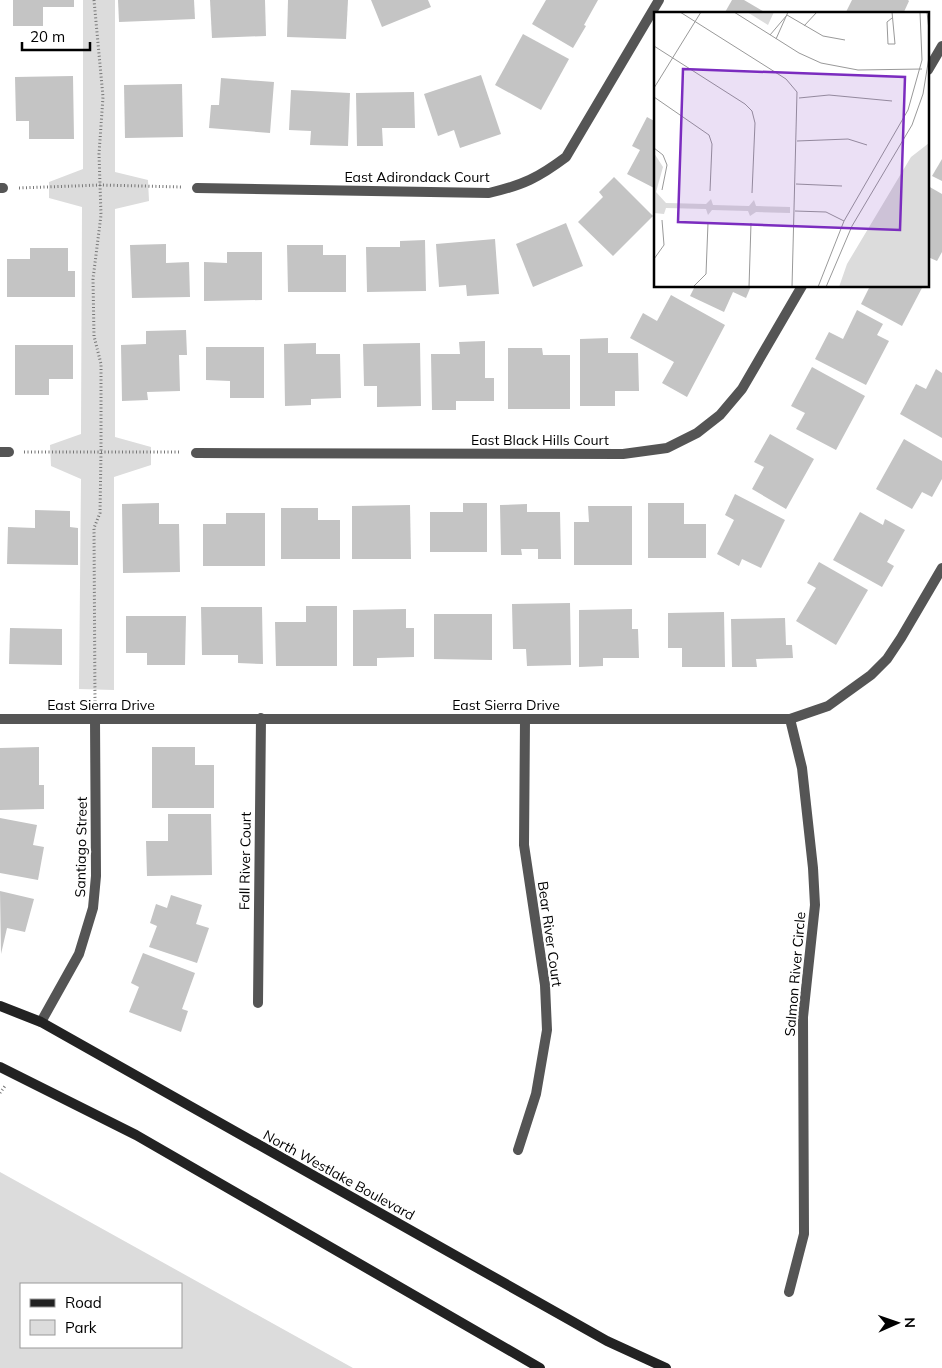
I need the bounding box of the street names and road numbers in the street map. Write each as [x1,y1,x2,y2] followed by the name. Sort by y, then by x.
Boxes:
[344,168,490,186] street label: East Adirondack Court
[471,431,609,449] street label: East Black Hills Court
[47,696,155,714] street label: East Sierra Drive
[452,696,560,714] street label: East Sierra Drive
[71,796,91,898] street label: Santiago Street
[235,811,255,910] street label: Fall River Court
[534,880,566,988] street label: Bear River Court
[781,911,809,1037] street label: Salmon River Circle
[260,1126,418,1224] street label: North Westlake Boulevard

